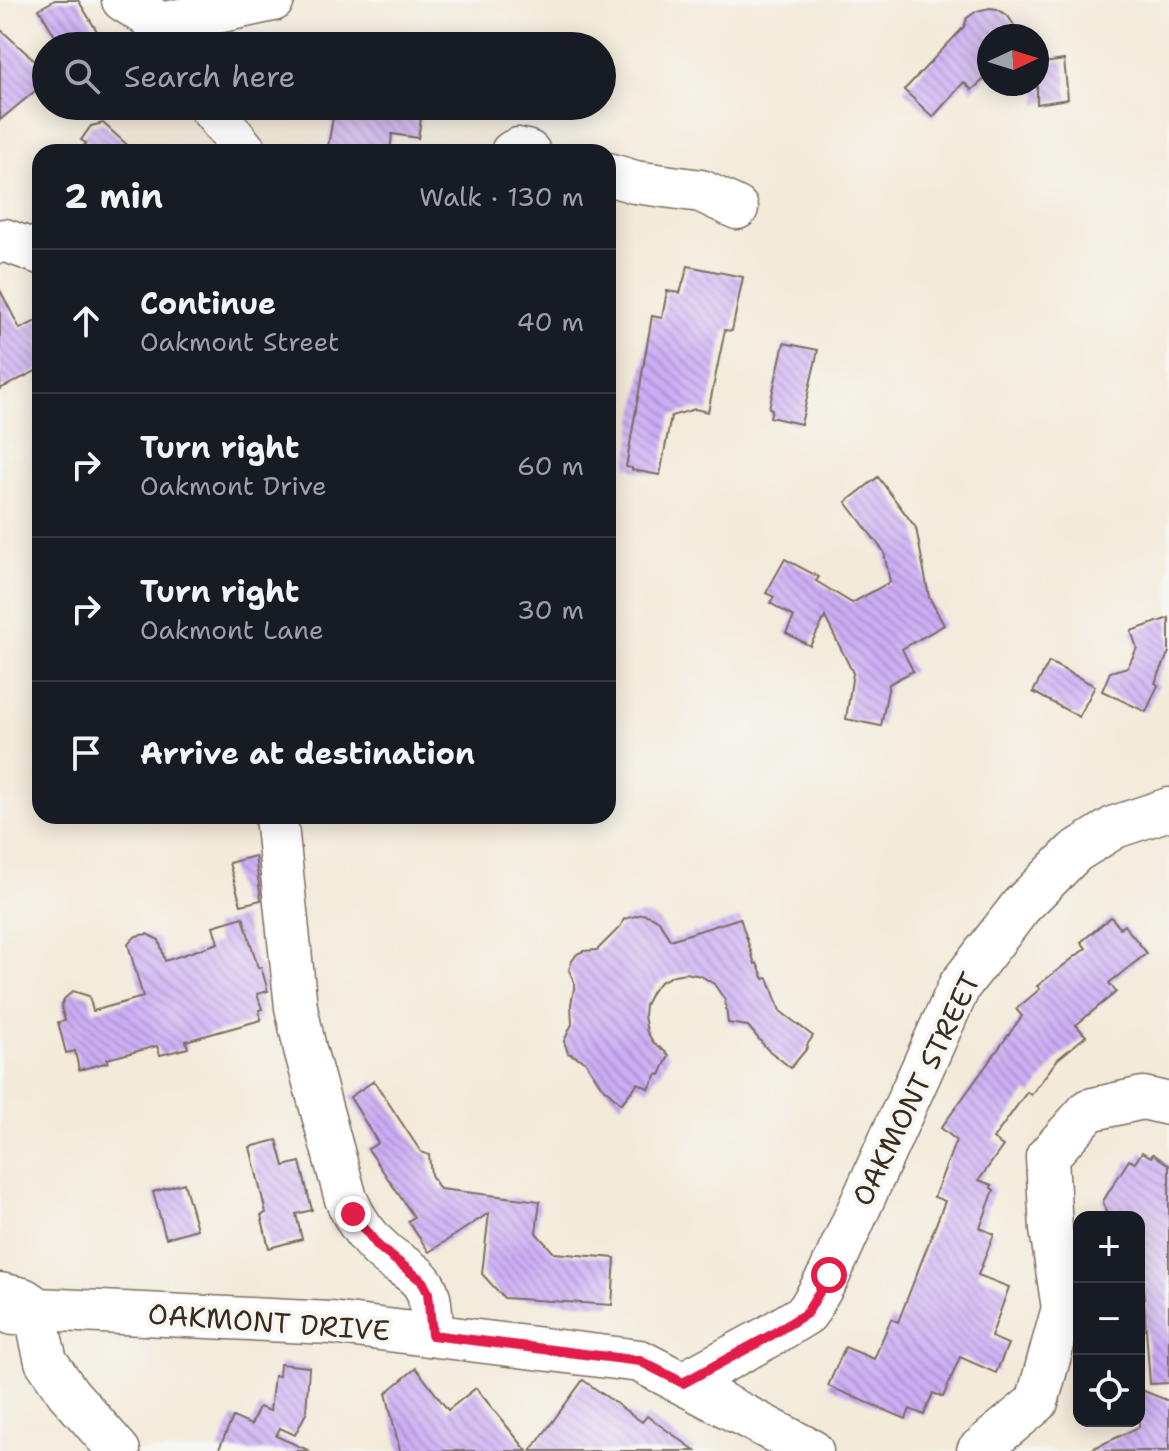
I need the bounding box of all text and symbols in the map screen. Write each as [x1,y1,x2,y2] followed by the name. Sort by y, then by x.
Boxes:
[977,24,1049,96] north arrow
[32,32,616,120] search box
[60,54,104,98] icon: search
[124,56,295,97] text: Search here
[64,173,163,219] text: 2 min
[419,179,584,214] text: Walk · 130 m
[140,283,276,324] text: Continue
[64,299,108,343] icon: ahead
[517,304,584,339] text: 40 m
[140,324,339,359] text: Oakmont Street
[140,427,299,468] text: Turn right
[64,443,108,487] icon: right
[517,448,584,483] text: 60 m
[140,468,327,503] text: Oakmont Drive
[140,571,299,612] text: Turn right
[64,587,108,631] icon: right
[517,592,584,627] text: 30 m
[140,612,324,647] text: Oakmont Lane
[64,731,108,775] icon: arrive
[140,733,475,774] text: Arrive at destination
[843,966,989,1212] street label: OAKMONT STREET
[335,1196,371,1232] route end
[1073,1211,1145,1427] map controls
[1073,1211,1145,1283] button: +
[811,1257,847,1293] route start
[1073,1283,1145,1355] button: −
[147,1295,391,1349] street label: OAKMONT DRIVE
[1073,1355,1145,1427] button: locate

